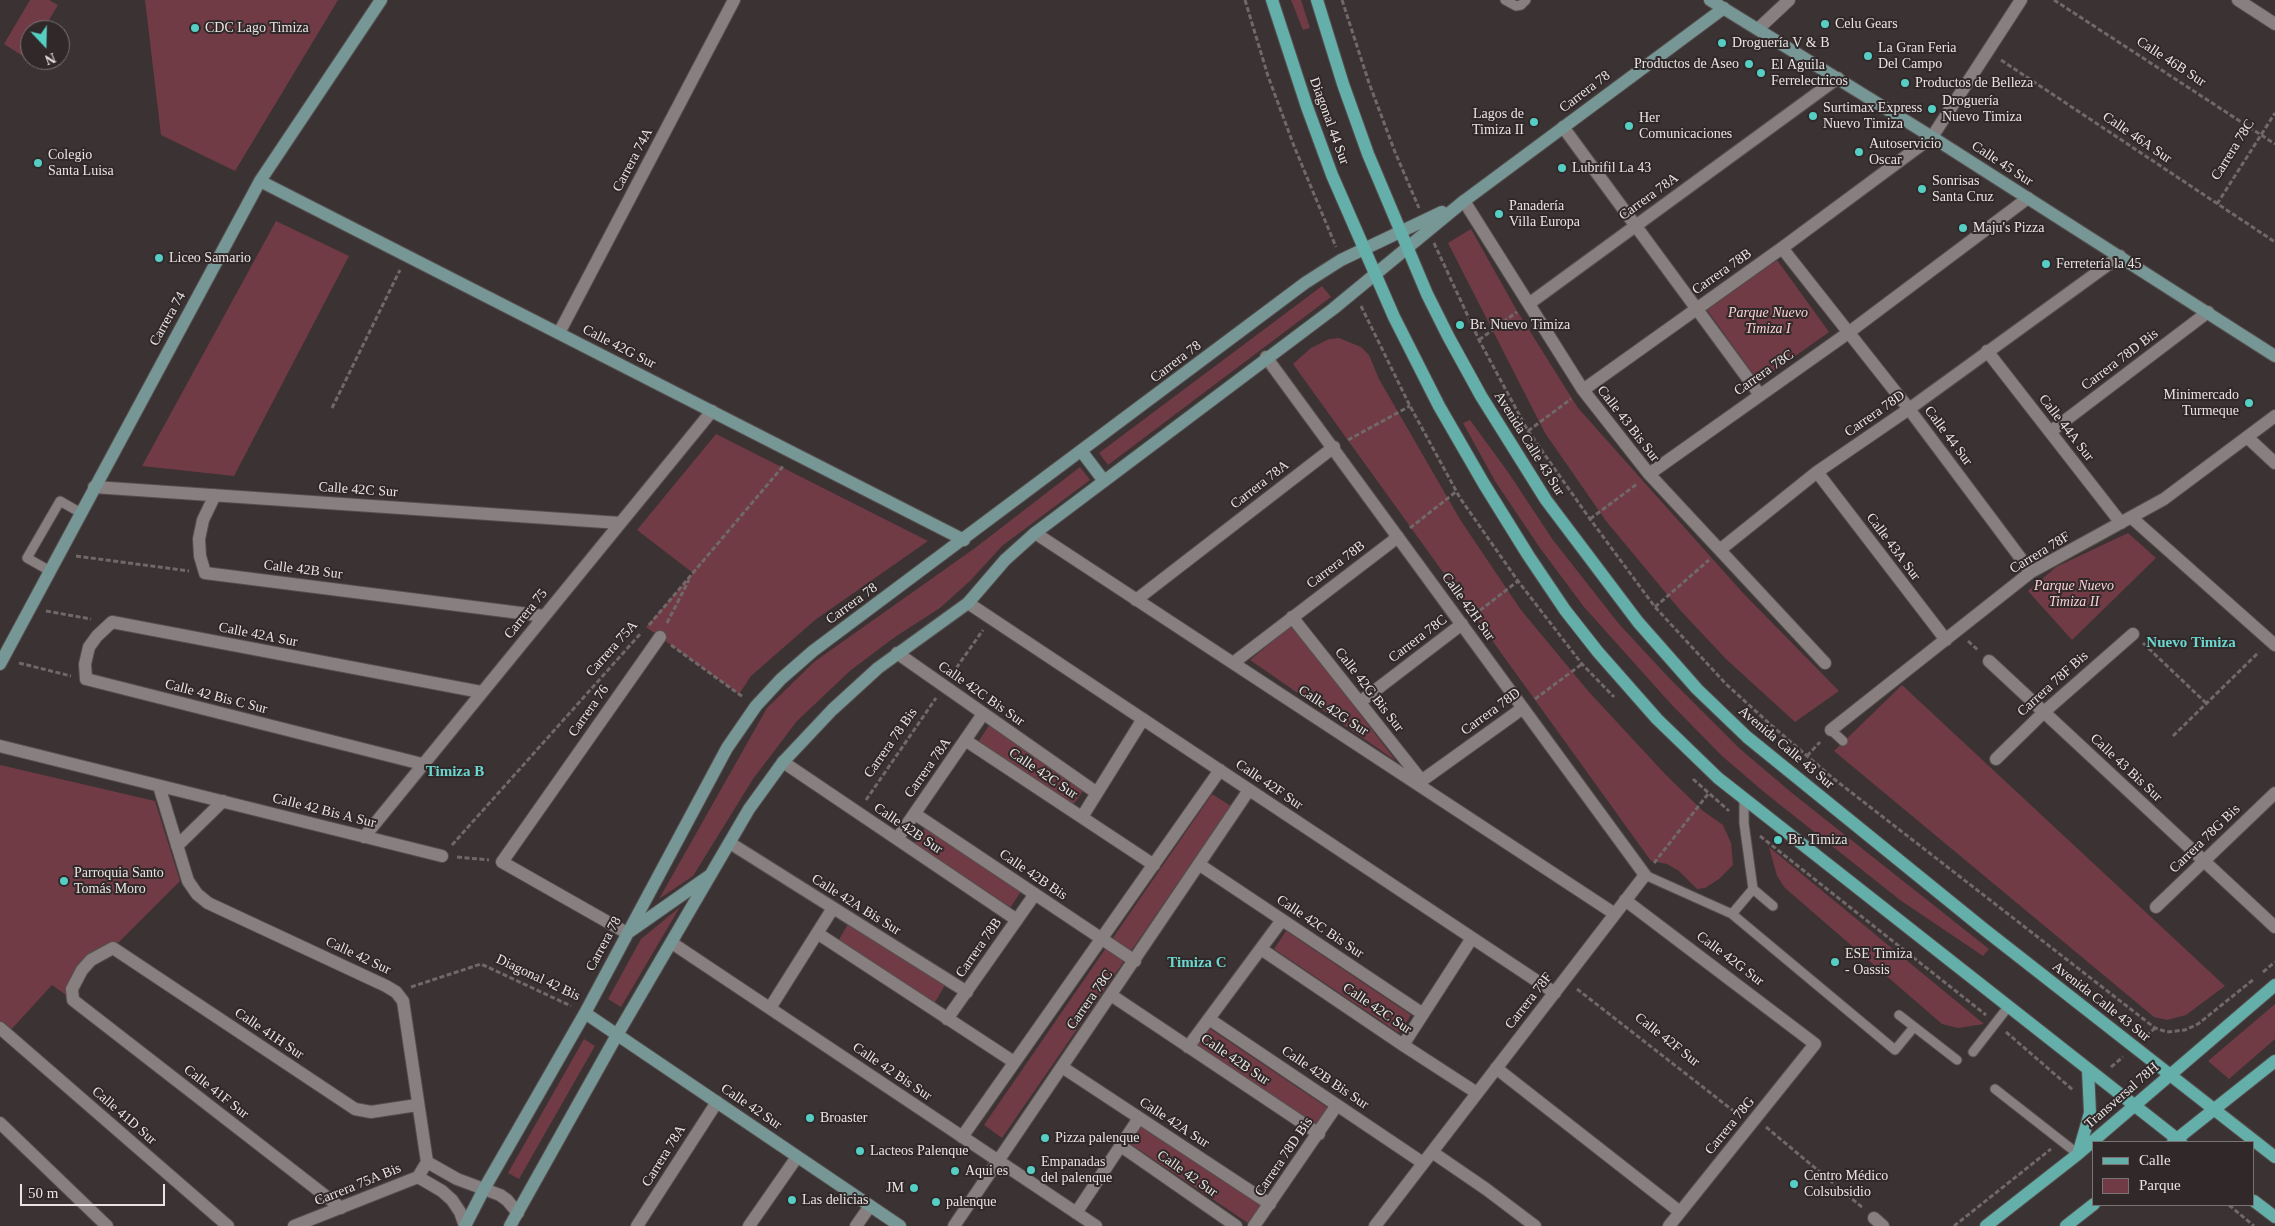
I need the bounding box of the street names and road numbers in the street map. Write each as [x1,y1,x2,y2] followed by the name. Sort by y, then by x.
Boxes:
[2133,33,2209,91] street label: Calle 46B Sur
[1556,67,1614,117] street label: Carrera 78
[1305,75,1353,167] street label: Diagonal 44 Sur
[2099,109,2175,167] street label: Calle 46A Sur
[2208,116,2258,184] street label: Carrera 78C
[609,125,657,195] street label: Carrera 74A
[1968,138,2036,190] street label: Calle 45 Sur
[1616,170,1682,224] street label: Carrera 78A
[1689,245,1755,299] street label: Carrera 78B
[146,289,190,349] street label: Carrera 74
[580,321,658,373] street label: Calle 42G Sur
[2078,326,2162,394] street label: Carrera 78D Bis
[1147,337,1205,387] street label: Carrera 78
[1731,346,1797,400] street label: Carrera 78C
[1593,383,1663,465] street label: Calle 43 Bis Sur
[1842,387,1908,441] street label: Carrera 78D
[1490,389,1568,499] street label: Avenida Calle 43 Sur
[2035,391,2097,465] street label: Calle 44A Sur
[1920,403,1976,469] street label: Calle 44 Sur
[1227,457,1293,513] street label: Carrera 78A
[318,479,398,501] street label: Calle 42C Sur
[1862,510,1924,584] street label: Calle 43A Sur
[2007,528,2073,578] street label: Carrera 78F
[1303,538,1369,592] street label: Carrera 78B
[263,557,343,583] street label: Calle 42B Sur
[1438,570,1498,644] street label: Calle 42H Sur
[823,580,881,628] street label: Carrera 78
[501,586,551,642] street label: Carrera 75
[1385,612,1451,666] street label: Carrera 78C
[582,618,642,680] street label: Carrera 75A
[217,619,299,651] street label: Calle 42A Sur
[1331,645,1407,735] street label: Calle 42G Bis Sur
[2014,648,2092,720] street label: Carrera 78F Bis
[935,658,1027,730] street label: Calle 42C Bis Sur
[163,676,269,718] street label: Calle 42 Bis C Sur
[565,682,613,740] street label: Carrera 76
[1295,682,1371,740] street label: Calle 42G Sur
[1458,685,1524,739] street label: Carrera 78D
[1735,703,1837,793] street label: Avenida Calle 43 Sur
[861,705,921,781] street label: Carrera 78 Bis
[2087,730,2165,806] street label: Calle 43 Bis Sur
[901,735,955,801] street label: Carrera 78A
[1005,745,1081,803] street label: Calle 42C Sur
[1232,756,1306,814] street label: Calle 42F Sur
[271,790,377,832] street label: Calle 42 Bis A Sur
[870,800,946,858] street label: Calle 42B Sur
[2166,801,2244,877] street label: Carrera 78G Bis
[996,846,1070,904] street label: Calle 42B Bis
[808,871,904,939] street label: Calle 42A Bis Sur
[1273,892,1367,962] street label: Calle 42C Bis Sur
[583,914,625,974] street label: Carrera 78
[952,915,1006,981] street label: Carrera 78B
[1693,928,1767,990] street label: Calle 42G Sur
[323,934,393,978] street label: Calle 42 Sur
[493,951,583,1005] street label: Diagonal 42 Bis
[2049,958,2153,1046] street label: Avenida Calle 43 Sur
[1063,967,1117,1033] street label: Carrera 78C
[1502,969,1556,1033] street label: Carrera 78F
[1339,980,1415,1038] street label: Calle 42C Sur
[231,1005,307,1063] street label: Calle 41H Sur
[1631,1009,1703,1071] street label: Calle 42F Sur
[1197,1031,1273,1089] street label: Calle 42B Sur
[849,1039,935,1105] street label: Calle 42 Bis Sur
[1278,1043,1372,1113] street label: Calle 42B Bis Sur
[2082,1059,2162,1133] street label: Transversal 78H
[180,1061,252,1123] street label: Calle 41F Sur
[717,1080,785,1134] street label: Calle 42 Sur
[88,1083,160,1149] street label: Calle 41D Sur
[1136,1094,1212,1152] street label: Calle 42A Sur
[1702,1094,1758,1158] street label: Carrera 78G
[1251,1114,1317,1200] street label: Carrera 78D Bis
[638,1122,690,1190] street label: Carrera 78A
[1154,1147,1220,1201] street label: Calle 42 Sur
[312,1160,404,1210] street label: Carrera 75A Bis

